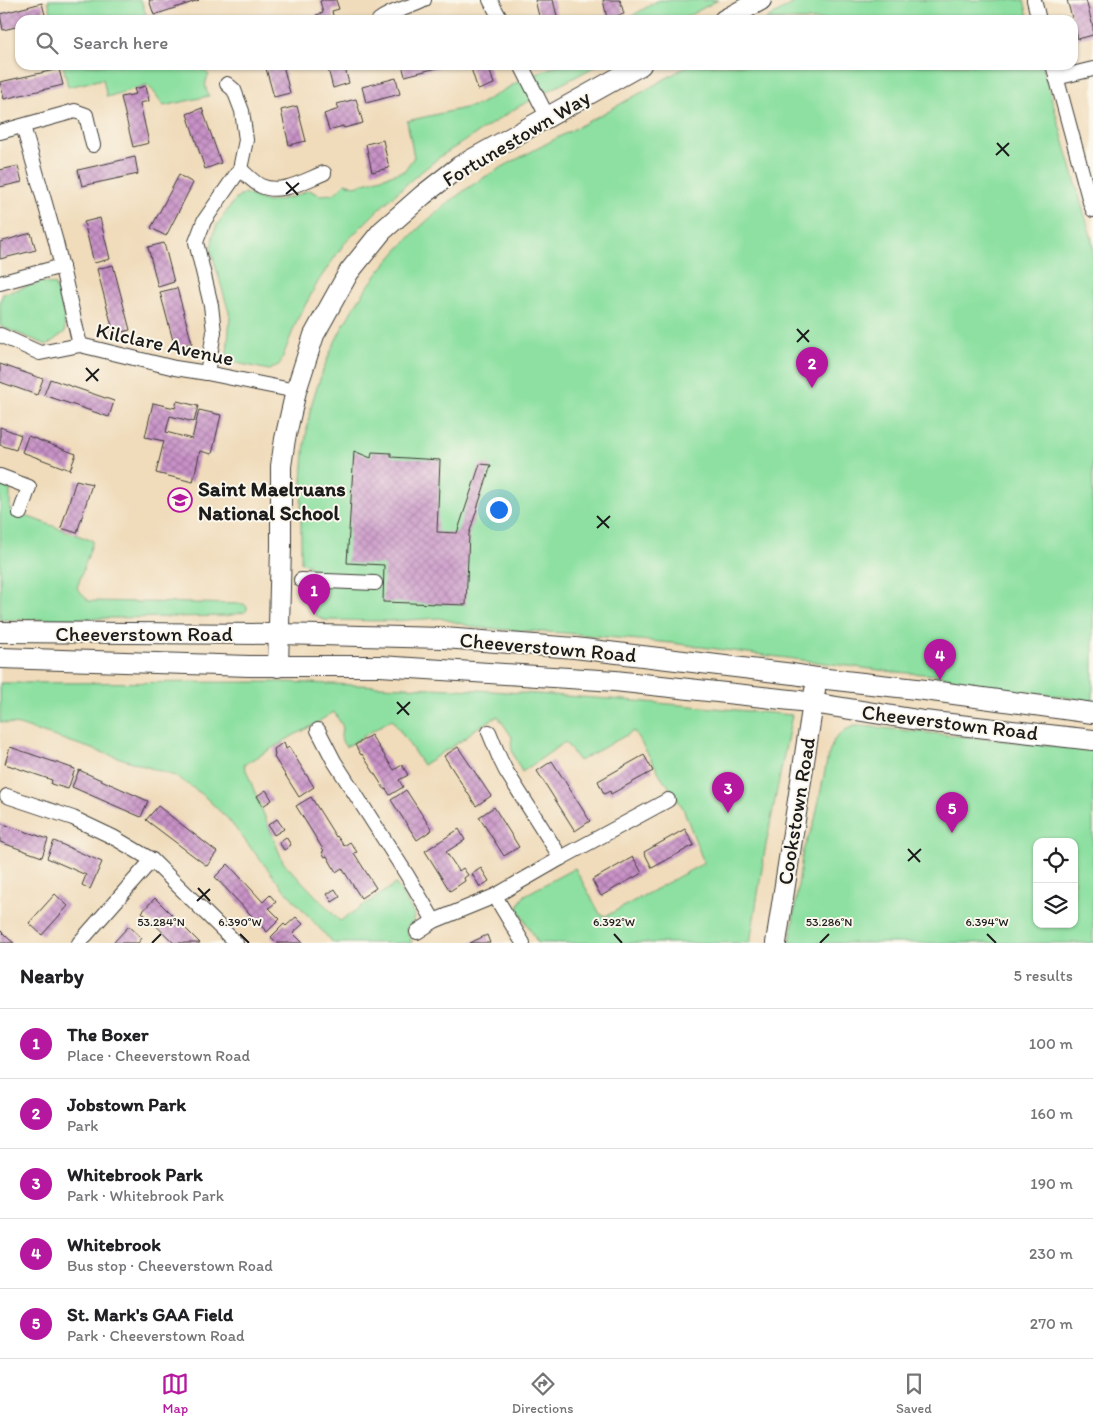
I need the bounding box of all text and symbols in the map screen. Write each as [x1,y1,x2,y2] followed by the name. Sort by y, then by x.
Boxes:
[15,15,1078,70] search box
[33,29,61,57] icon: search
[73,31,168,54] text: Search here
[438,84,594,192] street label: Fortunestown Way
[94,317,236,371] street label: Kilclare Avenue
[796,347,828,388] pin: 2
[198,476,346,525] place label: Saint Maelruans National School
[167,487,193,513] school or university icon: Saint Maelruans National School
[486,497,512,523] your location
[298,574,330,615] pin: 1
[55,621,233,646] street label: Cheeverstown Road
[459,627,637,667] street label: Cheeverstown Road
[924,639,956,680] pin: 4
[860,699,1040,745] street label: Cheeverstown Road
[772,735,820,887] street label: Cookstown Road
[712,772,744,813] pin: 3
[936,792,968,833] pin: 5
[1033,838,1078,928] map controls
[1033,838,1078,883] button: locate
[1033,883,1078,928] button: layers
[137,915,185,929] text: 53.284°N
[218,915,262,929] text: 6.390°W
[593,915,635,929] text: 6.392°W
[806,915,852,929] text: 53.286°N
[965,915,1009,929] text: 6.394°W
[20,963,84,988] text: Nearby
[1013,966,1073,985] text: 5 results
[67,1023,149,1046] text: The Boxer
[32,1034,40,1053] text: 1
[1029,1034,1073,1053] text: 100 m
[67,1046,250,1065] text: Place · Cheeverstown Road
[67,1093,186,1116] text: Jobstown Park
[32,1104,40,1123] text: 2
[1030,1104,1073,1123] text: 160 m
[67,1116,98,1135] text: Park
[67,1163,203,1186] text: Whitebrook Park
[32,1174,40,1193] text: 3
[1030,1174,1073,1193] text: 190 m
[67,1186,224,1205] text: Park · Whitebrook Park
[67,1233,161,1256] text: Whitebrook
[31,1244,41,1263] text: 4
[1029,1244,1073,1263] text: 230 m
[67,1256,273,1275] text: Bus stop · Cheeverstown Road
[67,1303,233,1326] text: St. Mark's GAA Field
[32,1314,40,1333] text: 5
[1030,1314,1073,1333] text: 270 m
[67,1326,245,1345] text: Park · Cheeverstown Road
[161,1370,189,1417] tab: Map
[512,1370,573,1417] tab: Directions
[896,1370,932,1417] tab: Saved

